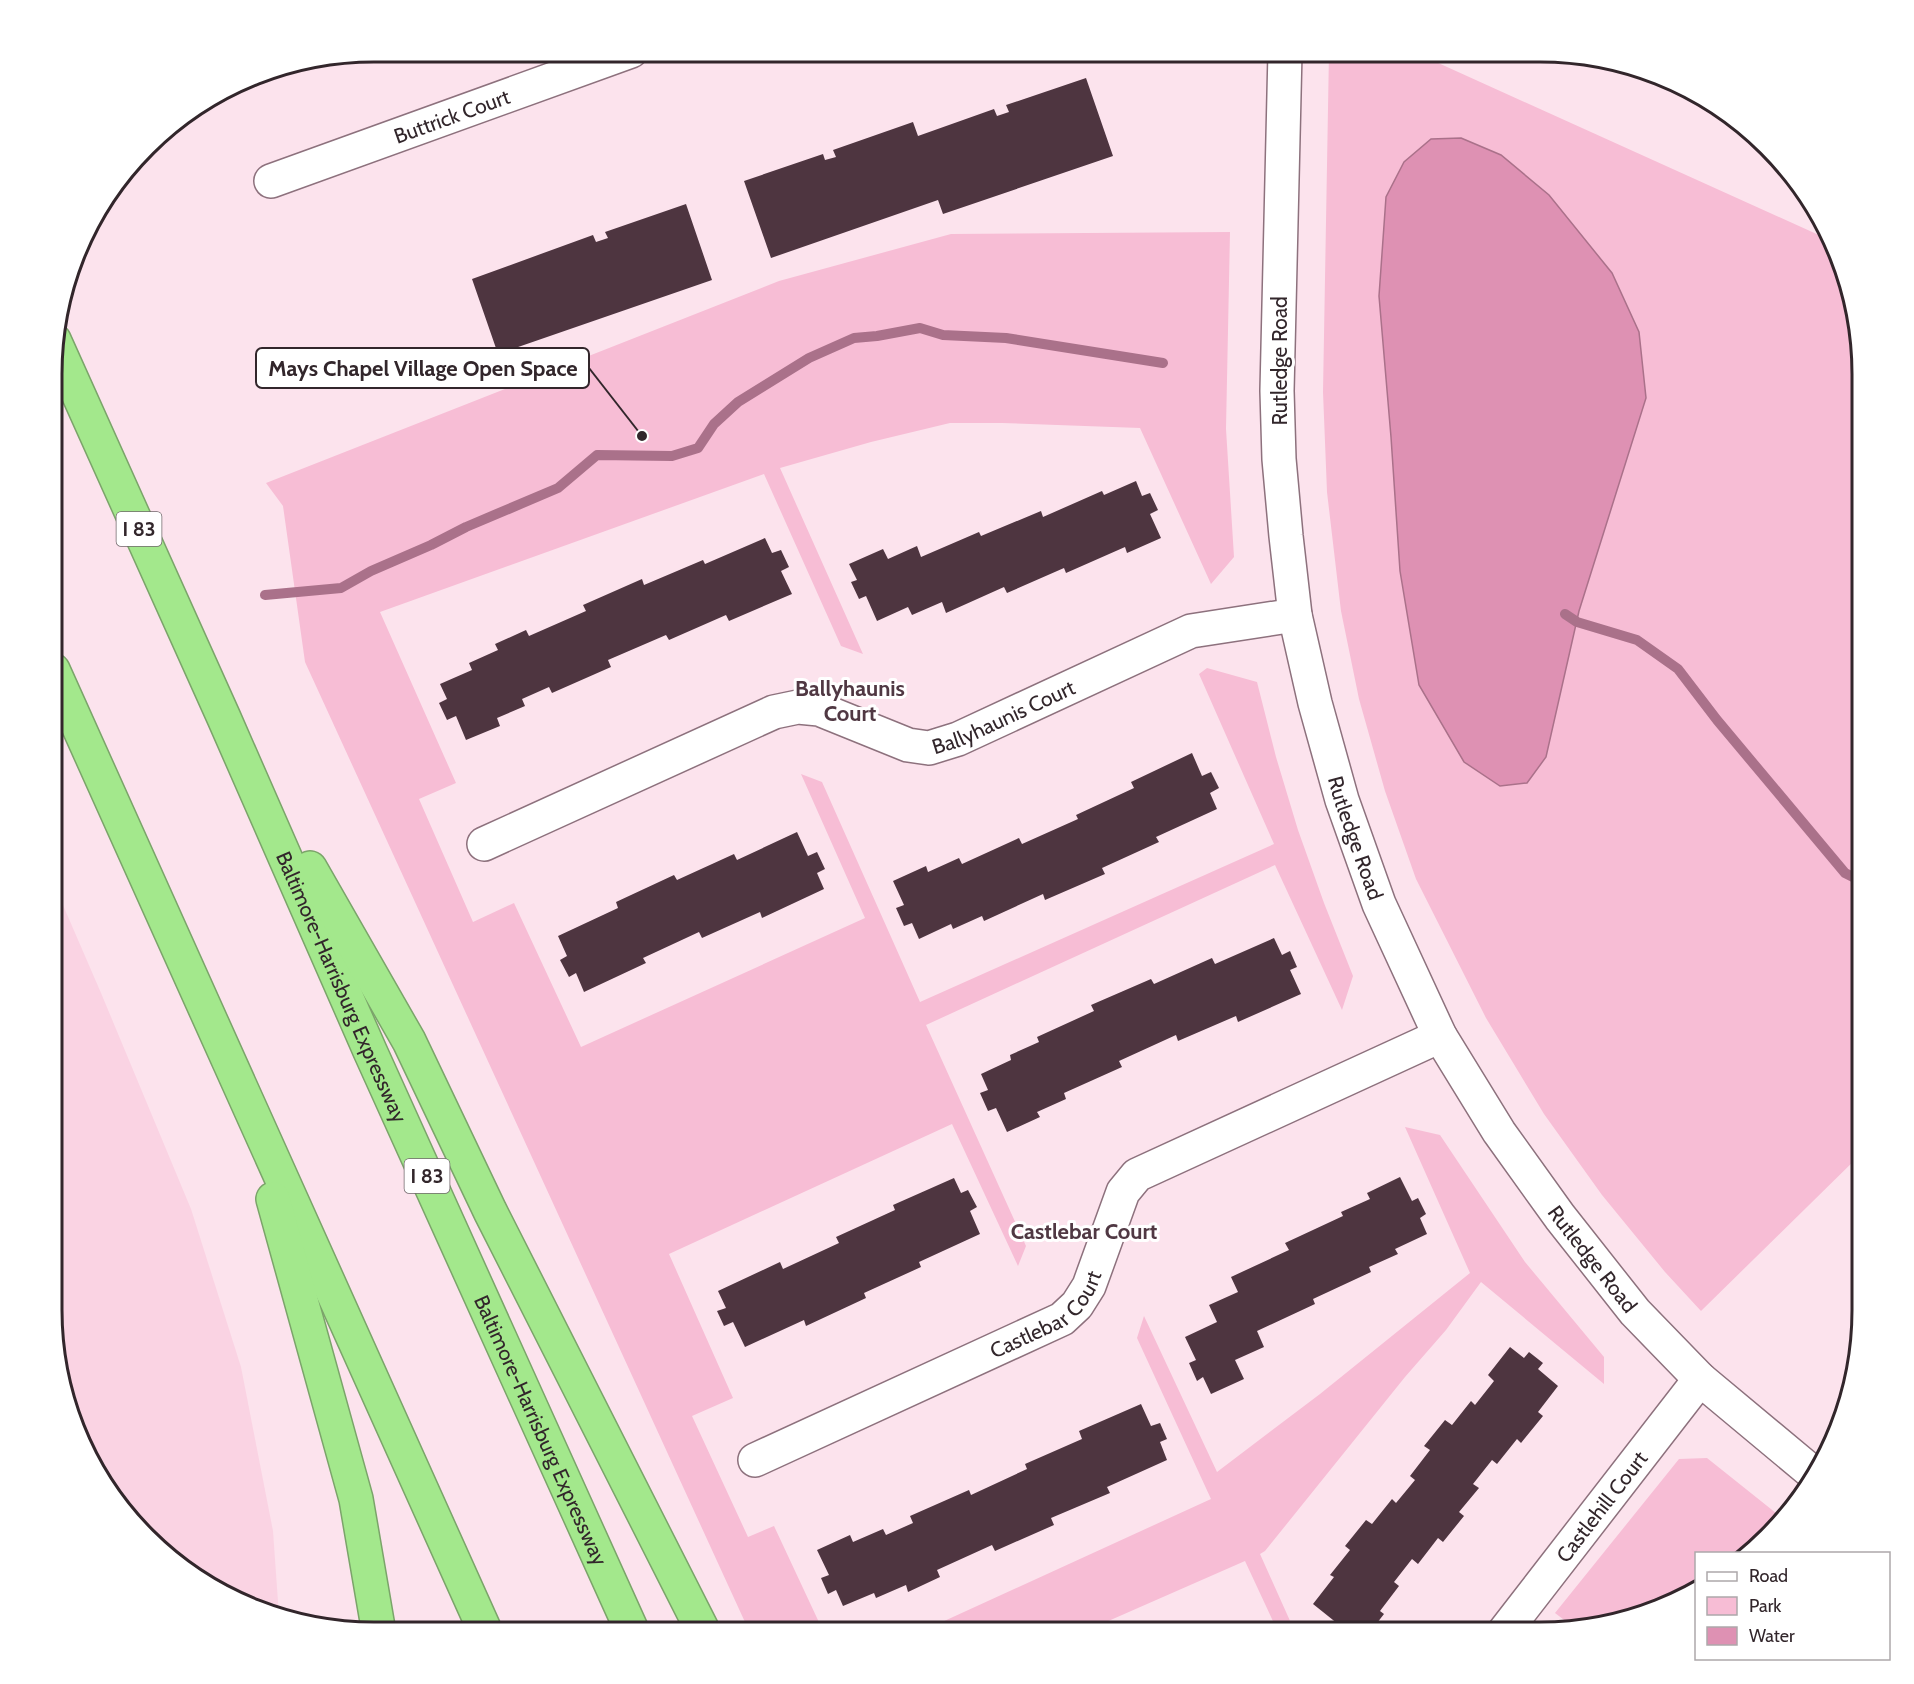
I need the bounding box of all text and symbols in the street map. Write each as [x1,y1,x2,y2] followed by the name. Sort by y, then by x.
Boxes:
[390,83,513,148] street label: Buttrick Court
[1267,296,1292,426] street label: Rutledge Road
[256,348,589,388] callout: Mays Chapel Village Open Space
[268,355,578,382] text: Mays Chapel Village Open Space
[116,512,162,546] road number: I 83
[929,674,1079,759] street label: Ballyhaunis Court
[795,675,905,727] district label: Ballyhaunis Court
[1323,773,1389,903] street label: Rutledge Road
[271,847,413,1127] street label: Baltimore-Harrisburg Expressway
[404,1159,450,1193] road number: I 83
[1543,1200,1643,1317] street label: Rutledge Road
[1011,1218,1158,1245] district label: Castlebar Court
[986,1267,1106,1363] street label: Castlebar Court
[469,1291,613,1569] street label: Baltimore-Harrisburg Expressway
[1550,1446,1652,1567] street label: Castlehill Court
[1695,1552,1890,1660] legend
[1749,1565,1788,1587] text: Road
[1749,1595,1782,1617] text: Park
[1749,1625,1795,1647] text: Water

